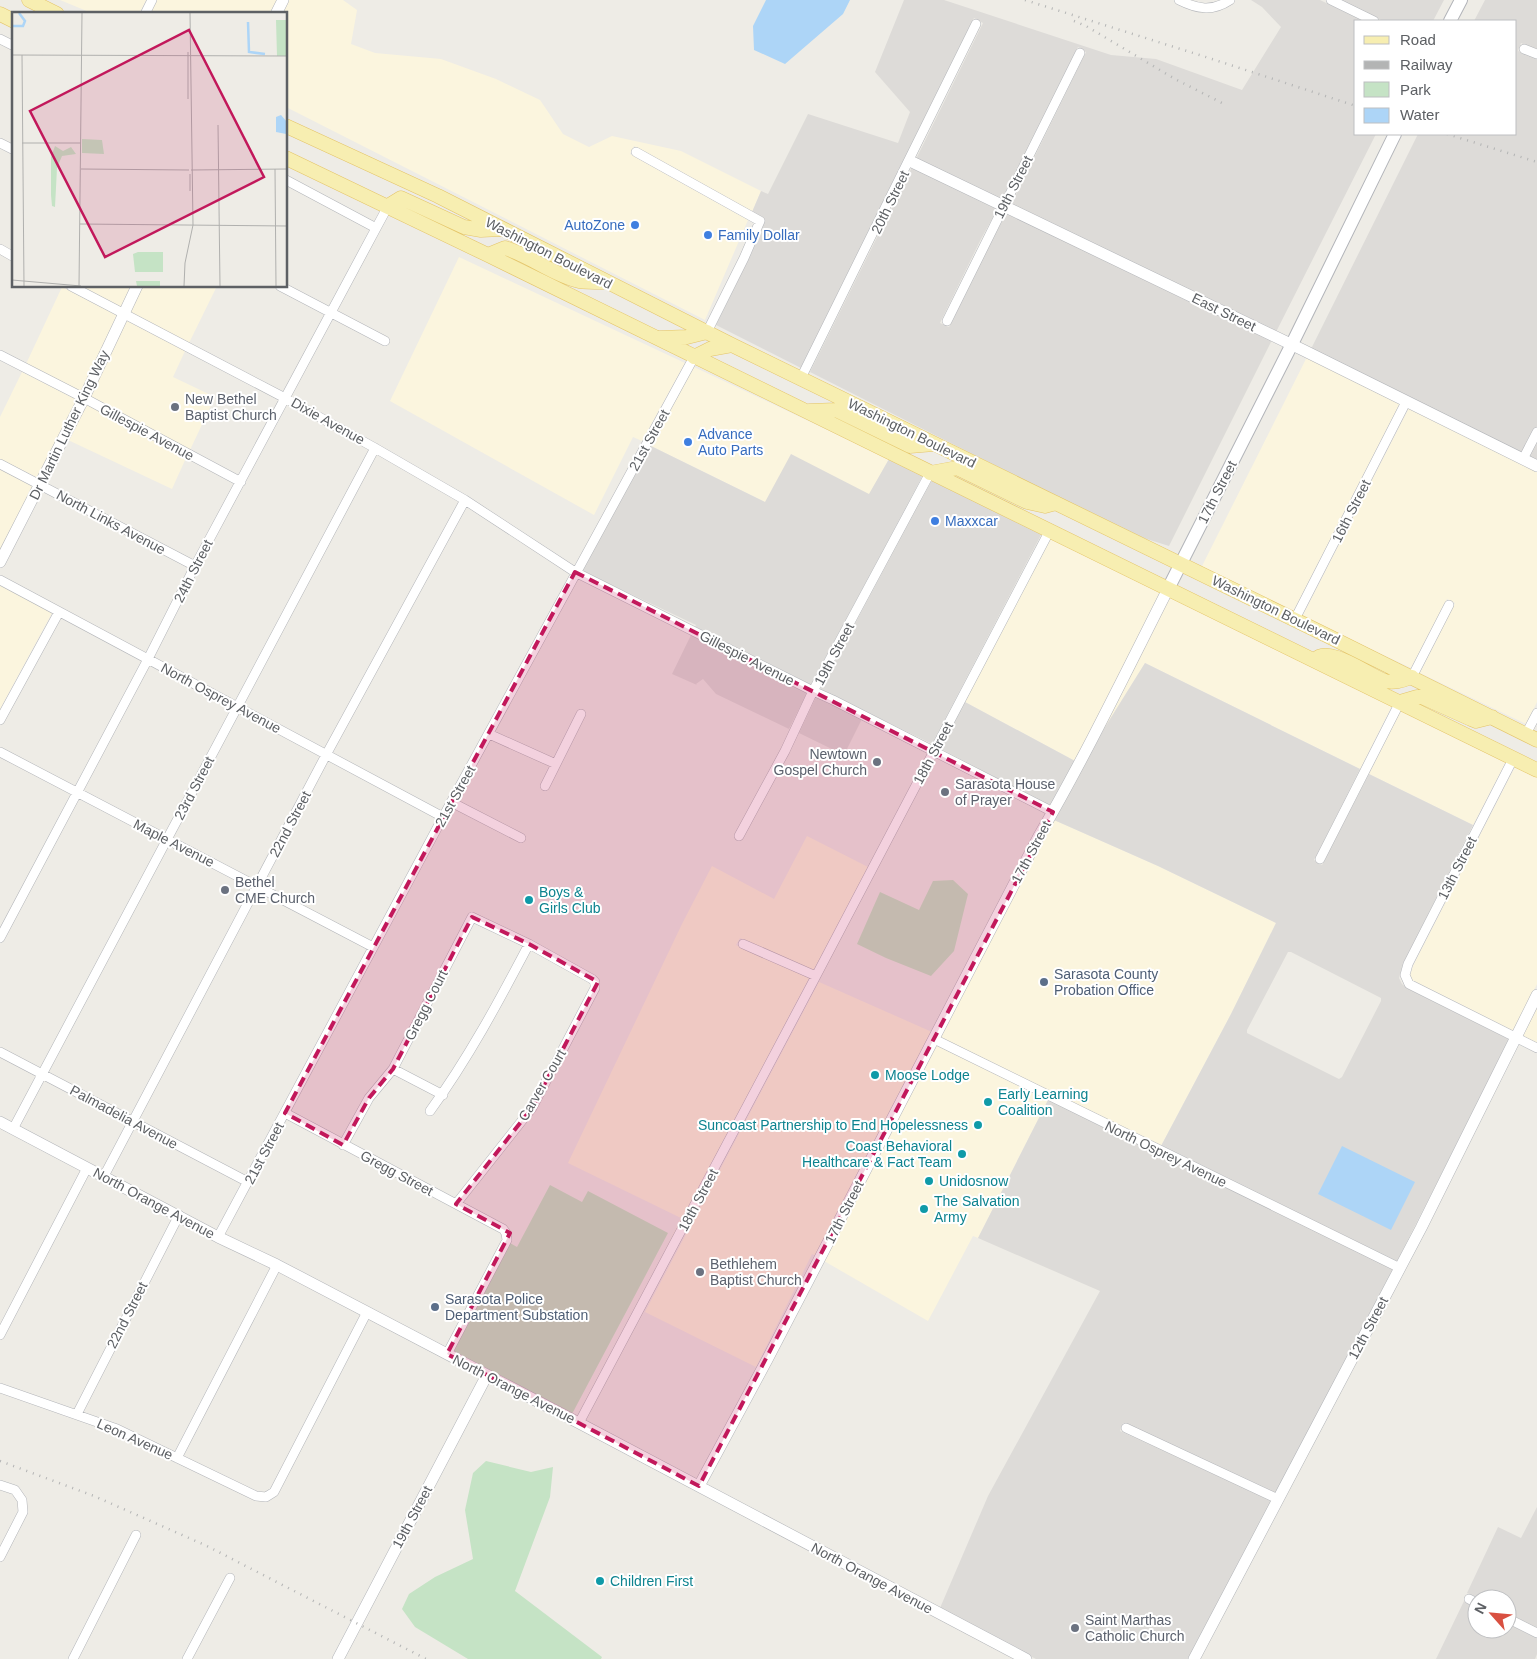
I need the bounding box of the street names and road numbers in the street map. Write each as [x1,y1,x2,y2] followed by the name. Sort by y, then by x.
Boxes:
[990,153,1036,221] street label: 19th Street
[868,168,912,236] street label: 20th Street
[483,214,615,292] street label: Washington Boulevard
[1189,290,1259,334] street label: East Street
[26,348,112,502] street label: Dr Martin Luther King Way
[288,394,368,448] street label: Dixie Avenue
[845,395,979,471] street label: Washington Boulevard
[97,401,197,464] street label: Gillespie Avenue
[626,406,672,473] street label: 21st Street
[1194,458,1240,526] street label: 17th Street
[1328,477,1374,545] street label: 16th Street
[54,486,168,558] street label: North Links Avenue
[170,537,216,605] street label: 24th Street
[1209,572,1343,648] street label: Washington Boulevard
[811,620,857,688] street label: 19th Street
[697,627,797,689] street label: Gillespie Avenue
[158,660,284,737] street label: North Osprey Avenue
[910,719,956,787] street label: 18th Street
[171,754,217,822] street label: 23rd Street
[432,762,478,829] street label: 21st Street
[266,788,314,860] street label: 22nd Street
[131,816,217,870] street label: Maple Avenue
[1008,818,1054,886] street label: 17th Street
[1434,834,1480,902] street label: 13th Street
[401,967,451,1043] street label: Gregg Court
[515,1046,569,1124] street label: Carver Court
[67,1082,181,1152] street label: Palmadelia Avenue
[1102,1118,1230,1191] street label: North Osprey Avenue
[241,1119,287,1187] street label: 21st Street
[358,1147,436,1199] street label: Gregg Street
[91,1164,218,1242] street label: North Orange Avenue
[675,1166,721,1234] street label: 18th Street
[821,1178,867,1246] street label: 17th Street
[103,1279,151,1351] street label: 22nd Street
[1345,1294,1391,1362] street label: 12th Street
[450,1351,578,1427] street label: North Orange Avenue
[95,1415,176,1463] street label: Leon Avenue
[389,1483,435,1551] street label: 19th Street
[809,1539,936,1617] street label: North Orange Avenue

